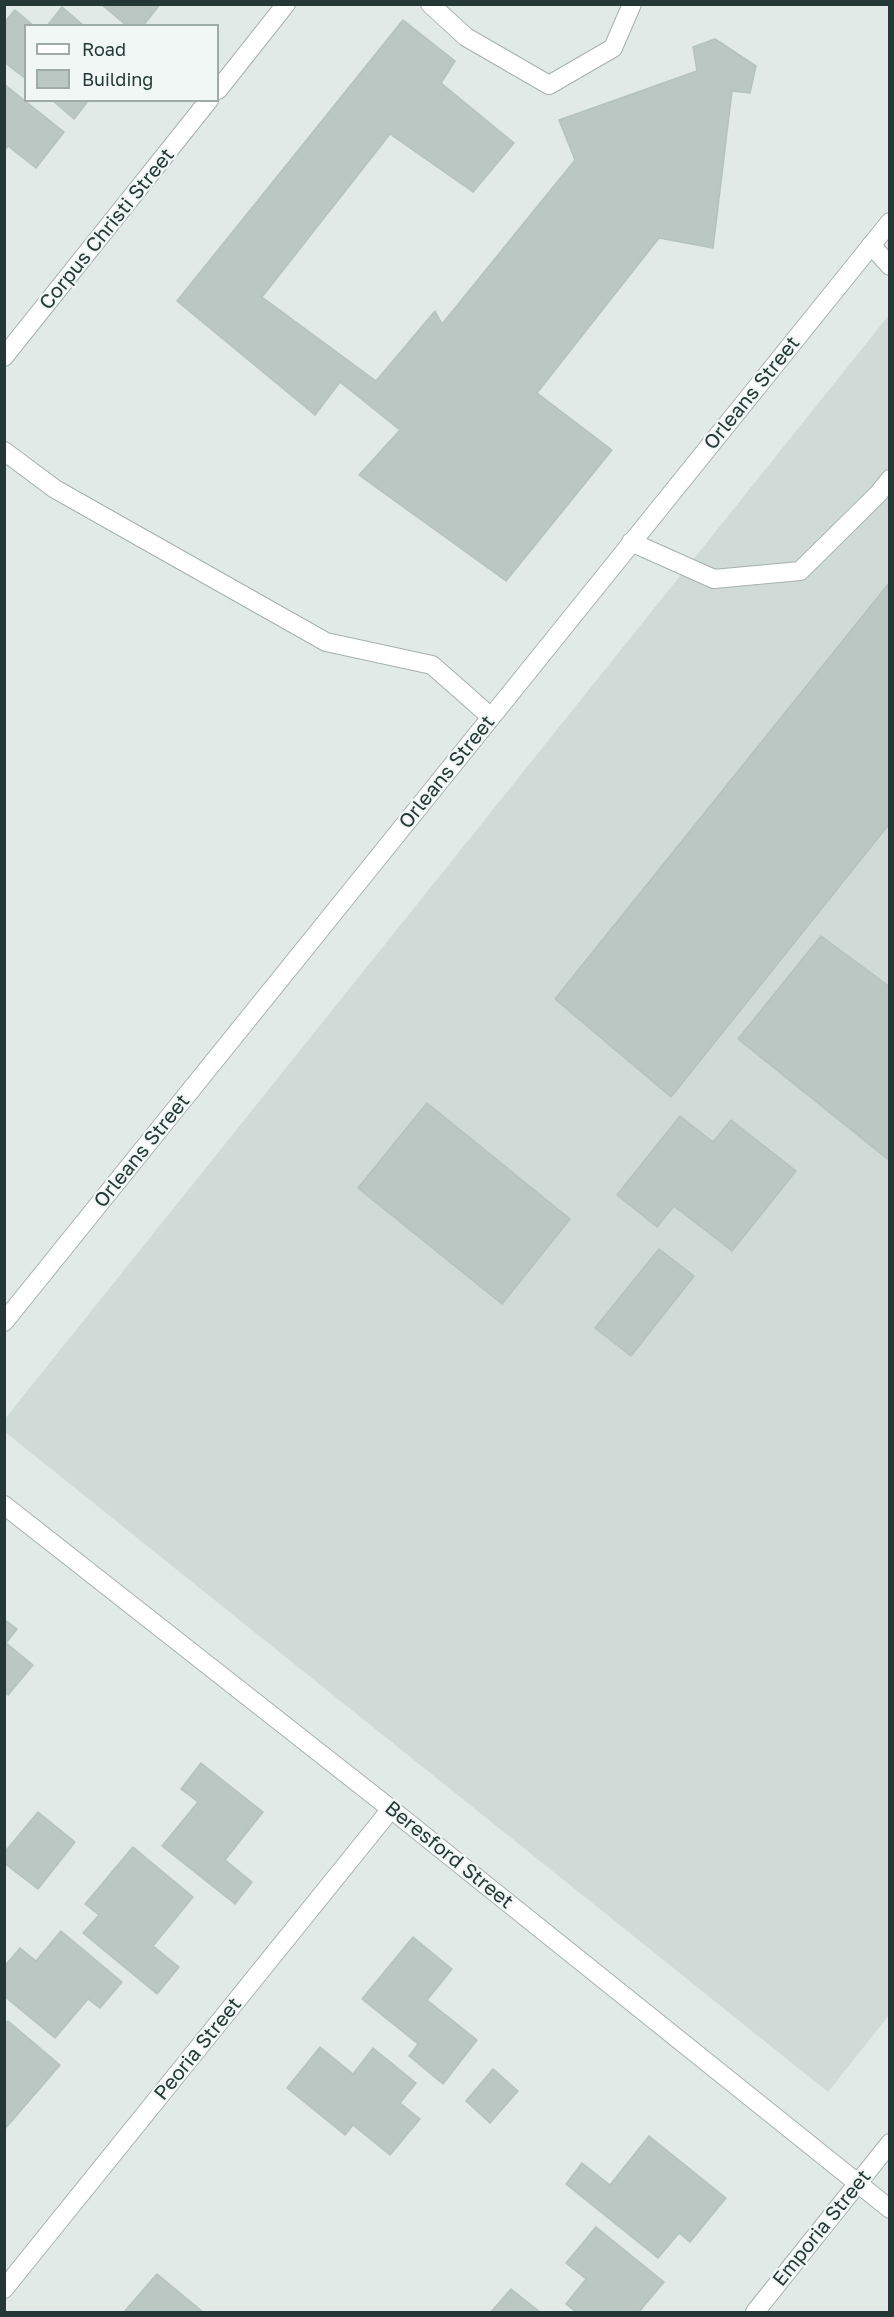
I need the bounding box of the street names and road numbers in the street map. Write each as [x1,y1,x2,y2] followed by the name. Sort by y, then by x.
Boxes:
[35,143,179,315] street label: Corpus Christi Street
[699,332,805,454] street label: Orleans Street
[394,711,500,833] street label: Orleans Street
[89,1090,195,1212] street label: Orleans Street
[380,1796,518,1914] street label: Beresford Street
[149,1993,247,2105] street label: Peoria Street
[768,2165,876,2291] street label: Emporia Street

